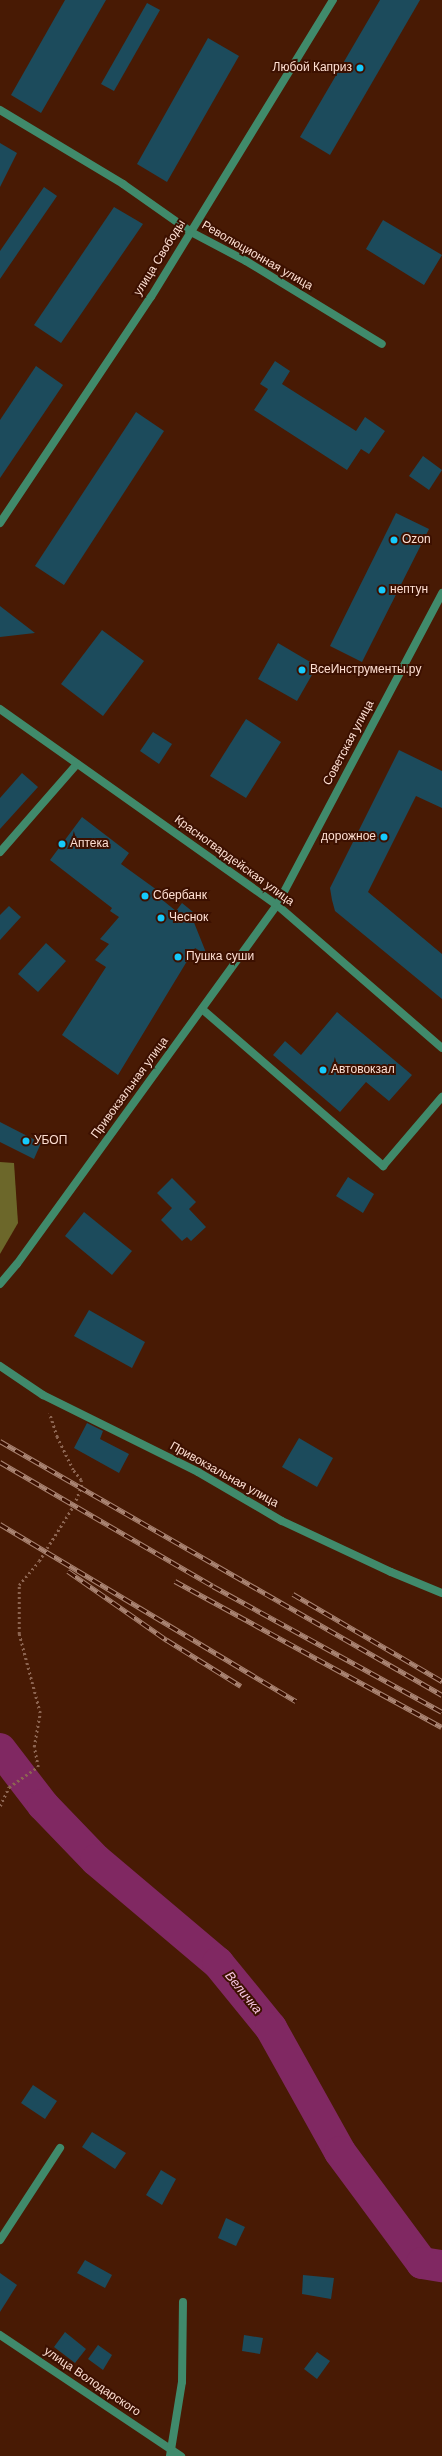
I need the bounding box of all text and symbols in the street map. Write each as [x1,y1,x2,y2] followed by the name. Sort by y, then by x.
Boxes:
[272,61,352,75] place label: Любой Каприз
[355,63,365,73] marker: Любой Каприз
[131,217,189,299] street label: улица Свободы
[199,218,315,294] street label: Революционная улица
[402,533,431,547] place label: Ozon
[389,535,399,545] marker: Ozon
[390,583,428,597] place label: нептун
[377,585,387,595] marker: нептун
[310,663,421,677] place label: ВсеИнструменты.ру
[297,665,307,675] marker: ВсеИнструменты.ру
[321,698,377,788] street label: Советская улица
[171,813,297,909] street label: Красногвардейская улица
[321,830,376,844] place label: дорожное
[379,832,389,842] marker: дорожное
[70,837,109,851] place label: Аптека
[57,839,67,849] marker: Аптека
[153,889,207,903] place label: Сбербанк
[140,891,150,901] marker: Сбербанк
[169,911,208,925] place label: Чеснок
[156,913,166,923] marker: Чеснок
[186,950,254,964] place label: Пушка суши
[173,952,183,962] marker: Пушка суши
[88,1034,172,1142] street label: Привокзальная улица
[331,1063,395,1077] place label: Автовокзал
[318,1065,328,1075] marker: Автовокзал
[34,1134,67,1148] place label: УБОП
[21,1136,31,1146] marker: УБОП
[167,1439,281,1511] street label: Привокзальная улица
[221,1969,265,2017] water label: Величка
[41,2344,143,2420] street label: улица Володарского

